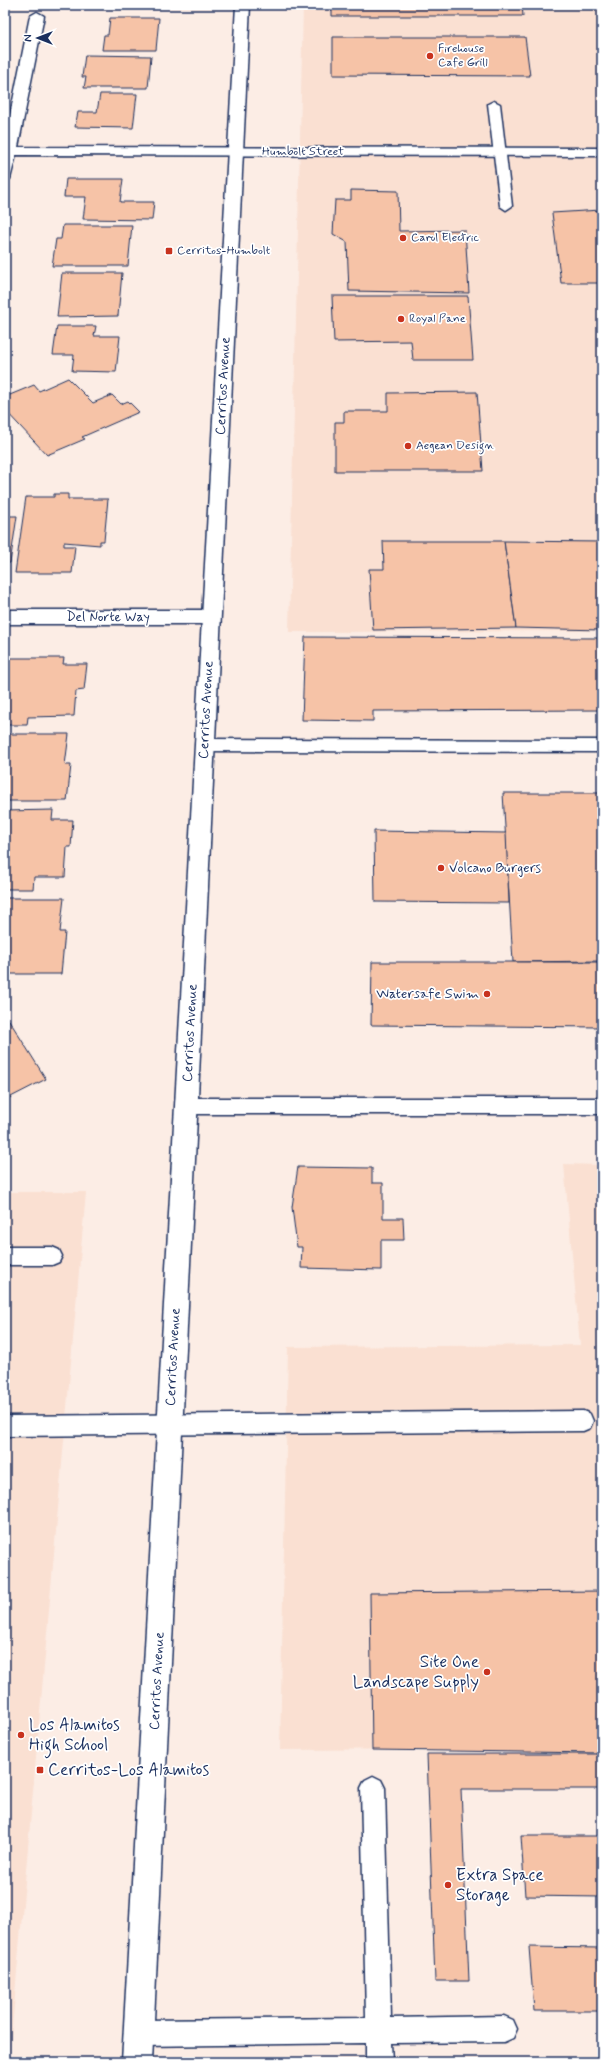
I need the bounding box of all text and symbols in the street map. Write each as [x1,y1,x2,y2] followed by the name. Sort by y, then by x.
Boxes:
[18,18,58,58] north arrow
[22,34,36,42] text: N
[438,41,488,71] place label: Firehouse Cafe Grill
[425,51,435,61] marker: Firehouse Cafe Grill
[262,144,344,160] street label: Humbolt Street
[411,230,480,246] place label: Carol Electric
[398,233,408,243] marker: Carol Electric
[177,243,271,259] place label: Cerritos-Humbolt
[164,246,174,256] marker: Cerritos-Humbolt
[409,311,466,327] place label: Royal Pane
[396,314,406,324] marker: Royal Pane
[211,336,235,436] street label: Cerritos Avenue
[416,438,494,455] place label: Aegean Design
[403,441,413,451] marker: Aegean Design
[66,608,150,626] street label: Del Norte Way
[194,660,218,760] street label: Cerritos Avenue
[449,859,541,877] place label: Volcano Burgers
[436,863,446,873] marker: Volcano Burgers
[178,983,202,1083] street label: Cerritos Avenue
[376,985,479,1003] place label: Watersafe Swim
[482,989,492,999] marker: Watersafe Swim
[161,1307,185,1407] street label: Cerritos Avenue
[145,1631,169,1731] street label: Cerritos Avenue
[353,1651,479,1693] place label: Site One Landscape Supply
[482,1667,492,1677] marker: Site One Landscape Supply
[29,1714,120,1759] place label: Los Alamitos High School
[16,1730,26,1740] marker: Los Alamitos High School
[48,1759,209,1781] place label: Cerritos-Los Alamitos
[35,1765,45,1775] marker: Cerritos-Los Alamitos
[456,1864,544,1907] place label: Extra Space Storage
[443,1880,453,1890] marker: Extra Space Storage

